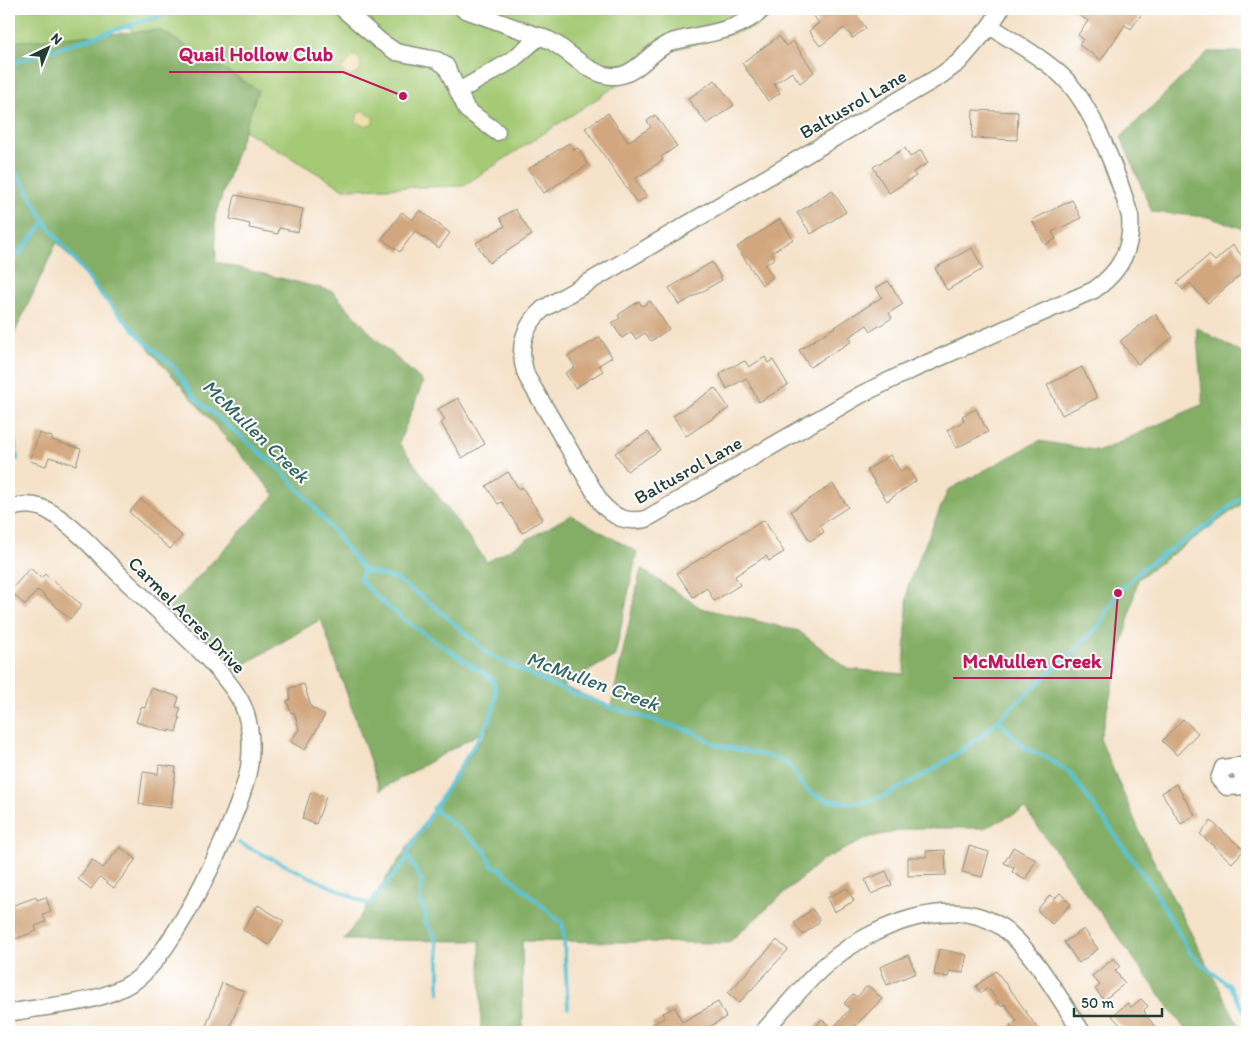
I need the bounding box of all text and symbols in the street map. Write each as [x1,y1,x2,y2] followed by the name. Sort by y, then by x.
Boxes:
[22,22,72,72] north arrow
[47,29,66,48] text: N
[169,37,343,72] callout: Quail Hollow Club
[179,42,333,66] text: Quail Hollow Club
[795,64,911,144] street label: Baltusrol Lane
[198,374,315,489] water label: McMullen Creek
[630,431,746,509] street label: Baltusrol Lane
[123,551,251,679] street label: Carmel Acres Drive
[953,643,1111,678] callout: McMullen Creek
[524,646,664,717] water label: McMullen Creek
[963,649,1102,673] text: McMullen Creek
[1074,986,1161,1018] scale bar
[1081,994,1114,1012] text: 50 m

